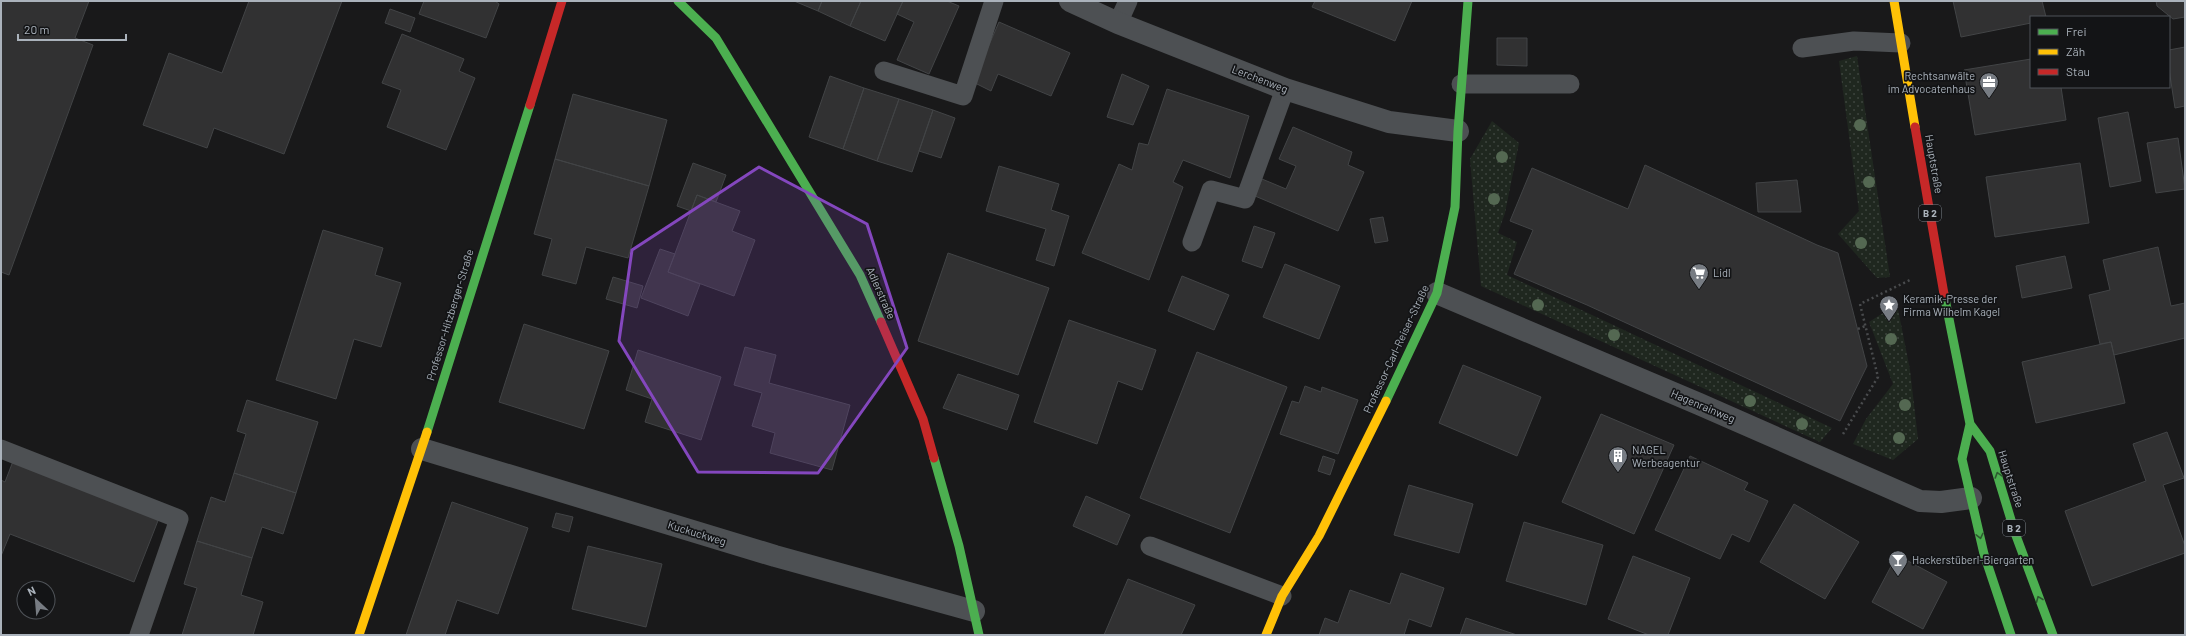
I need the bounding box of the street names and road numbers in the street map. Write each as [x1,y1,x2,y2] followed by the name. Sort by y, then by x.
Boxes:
[1230,62,1290,95] street label: Lerchenweg
[1923,133,1946,195] street label: Hauptstraße
[1919,205,1941,221] road number: B 2
[423,247,476,382] street label: Professor-Hitzberger-Straße
[864,265,899,321] street label: Adlerstraße
[1360,282,1431,415] street label: Professor-Carl-Reiser-Straße
[1669,386,1737,425] street label: Hagenrainweg
[1996,448,2027,509] street label: Hauptstraße
[666,517,728,548] street label: Kuckuckweg
[2003,520,2025,536] road number: B 2

